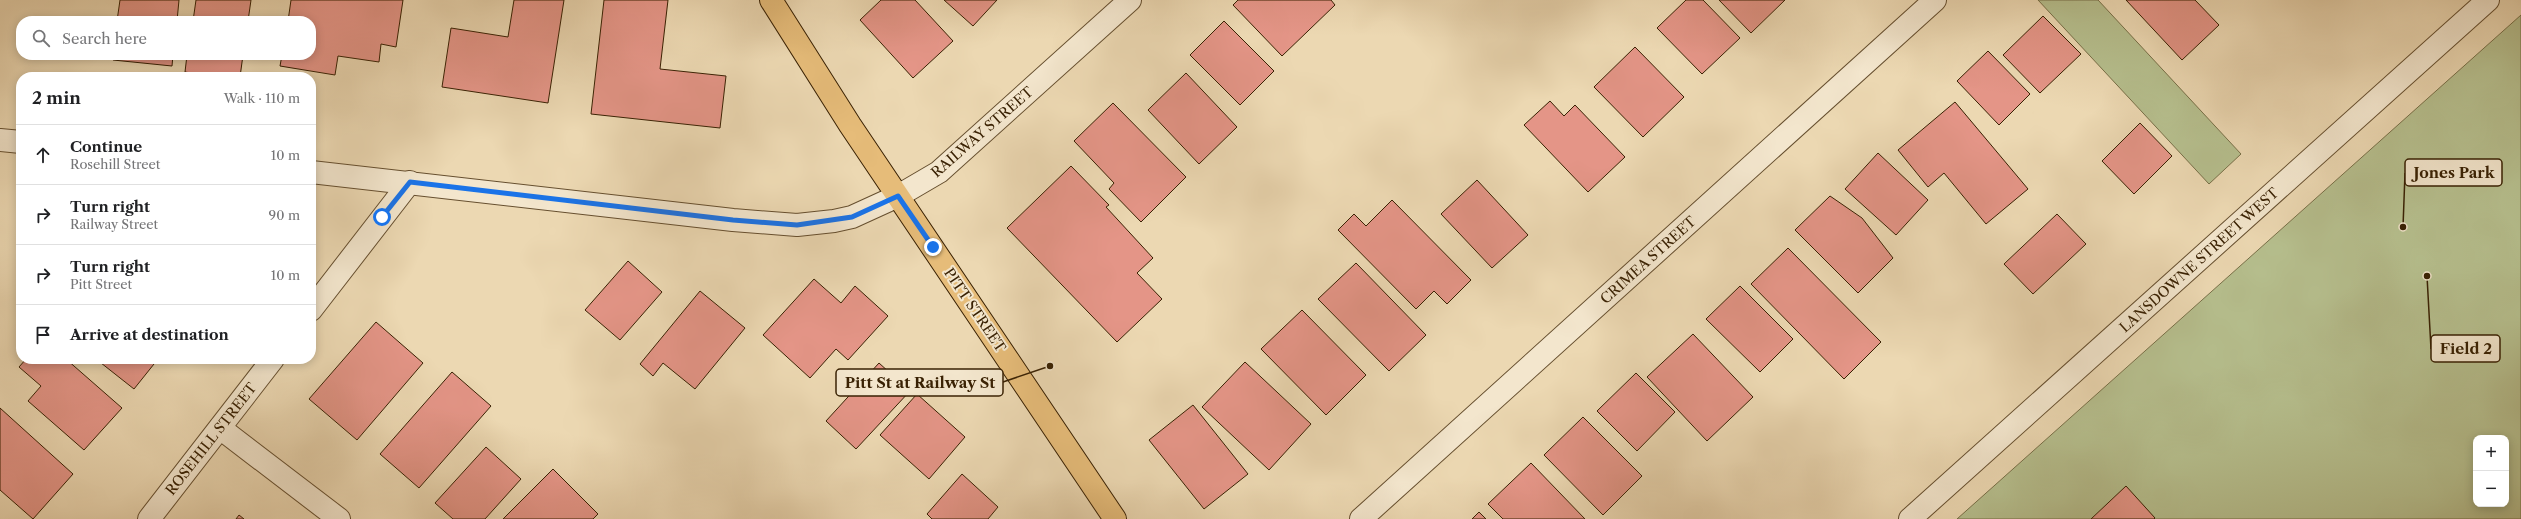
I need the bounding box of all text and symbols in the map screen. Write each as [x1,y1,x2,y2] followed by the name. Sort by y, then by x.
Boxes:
[16,16,316,60] search box
[30,27,52,49] icon: search
[62,29,147,48] text: Search here
[927,82,1037,181] street label: RAILWAY STREET
[32,88,81,108] text: 2 min
[224,90,300,106] text: Walk · 110 m
[70,137,142,156] text: Continue
[32,144,54,166] icon: ahead
[271,147,300,163] text: 10 m
[70,156,160,172] text: Rosehill Street
[2405,159,2502,186] callout: Jones Park
[2410,163,2496,182] text: Jones Park
[2116,183,2283,336] street label: LANSDOWNE STREET WEST
[70,197,150,216] text: Turn right
[32,204,54,226] icon: right
[269,207,300,223] text: 90 m
[373,208,391,226] route start
[1596,212,1700,308] street label: CRIMEA STREET
[70,216,158,232] text: Railway Street
[924,238,942,256] route end
[70,257,150,276] text: Turn right
[32,264,54,286] icon: right
[940,264,1010,356] street label: PITT STREET
[271,267,300,283] text: 10 m
[70,276,132,292] text: Pitt Street
[32,324,54,346] icon: arrive
[70,325,229,344] text: Arrive at destination
[2431,335,2500,362] callout: Field 2
[2440,339,2492,358] text: Field 2
[836,369,1003,396] callout: Pitt St at Railway St
[845,373,995,392] text: Pitt St at Railway St
[162,379,261,499] street label: ROSEHILL STREET
[2473,435,2509,507] map controls
[2473,435,2509,471] button: +
[2473,471,2509,507] button: −

